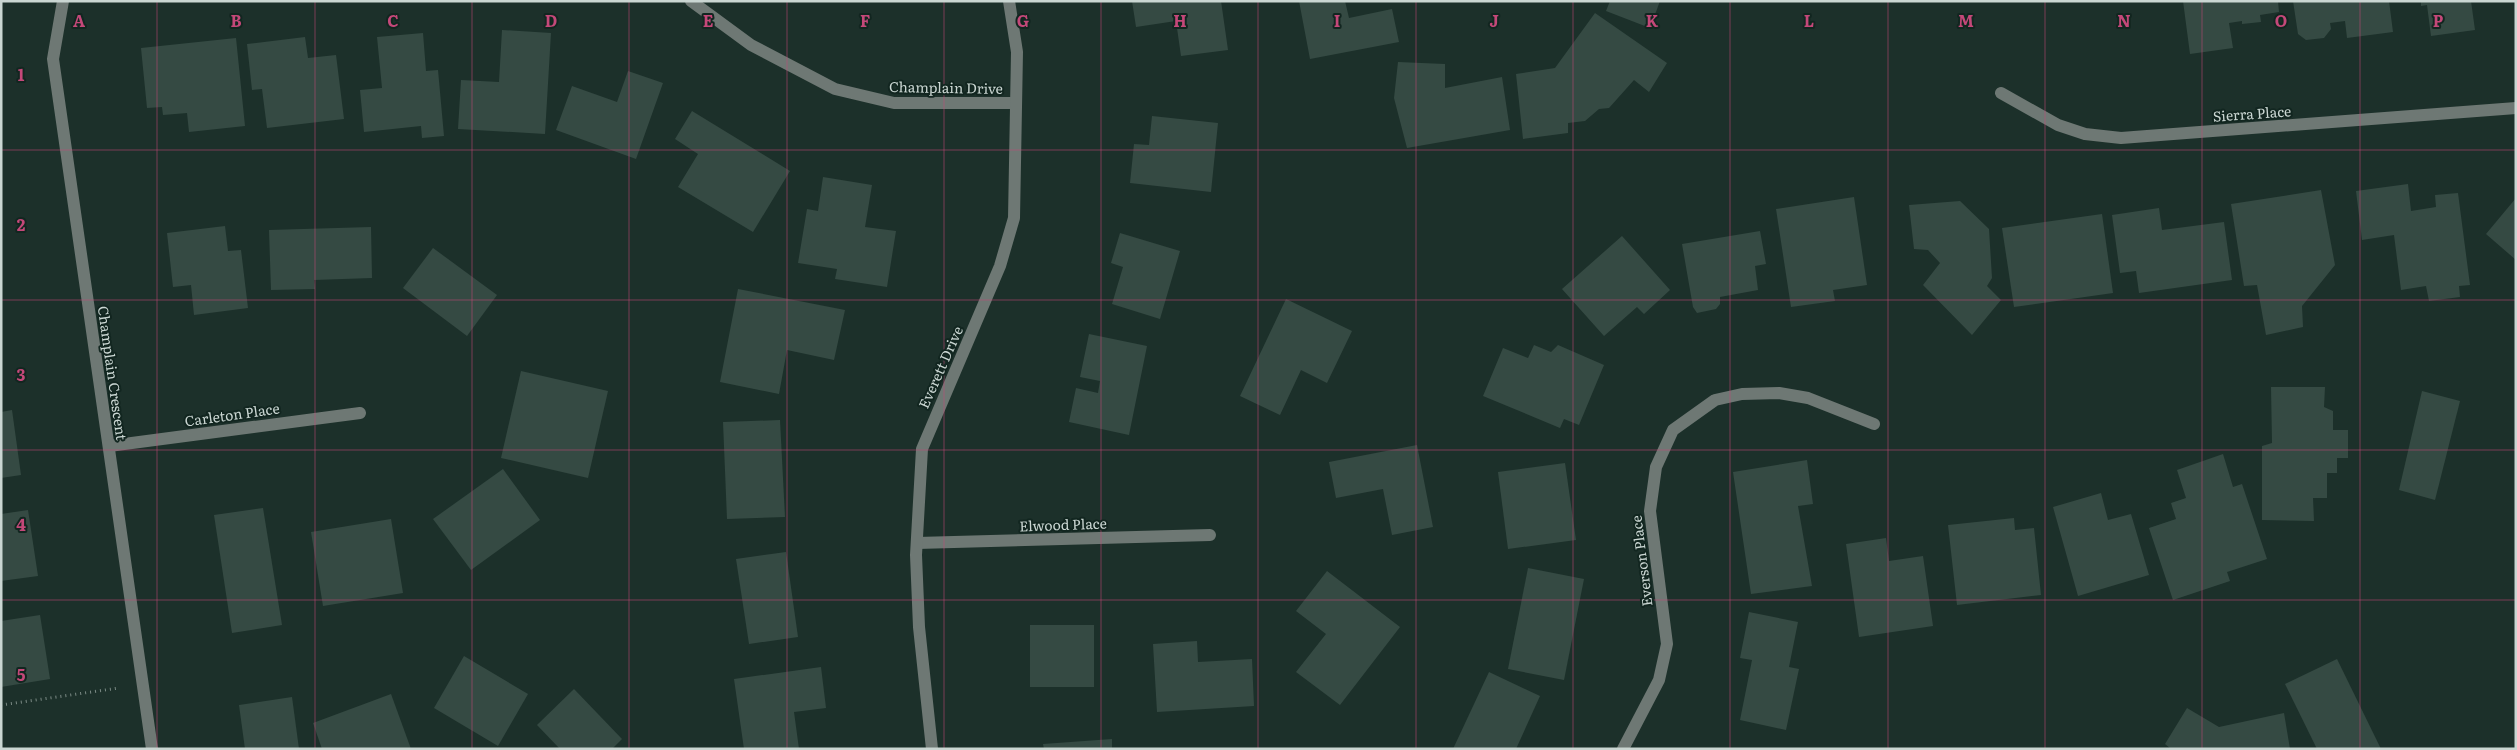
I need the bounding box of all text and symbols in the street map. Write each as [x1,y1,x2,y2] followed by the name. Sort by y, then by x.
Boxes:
[73,8,85,32] text: A
[230,8,242,32] text: B
[387,8,399,32] text: C
[545,8,557,32] text: D
[703,8,714,32] text: E
[860,8,870,32] text: F
[1017,8,1029,32] text: G
[1173,8,1187,32] text: H
[1334,8,1340,32] text: I
[1489,8,1499,32] text: J
[1646,8,1659,32] text: K
[1804,8,1814,32] text: L
[1958,8,1974,32] text: M
[2117,8,2131,32] text: N
[2275,8,2287,32] text: O
[2433,8,2444,32] text: P
[18,62,25,86] text: 1
[889,76,1003,98] street label: Champlain Drive
[2212,100,2292,126] street label: Sierra Place
[17,212,26,236] text: 2
[94,305,132,442] street label: Champlain Crescent
[913,323,967,411] street label: Everett Drive
[17,362,26,386] text: 3
[183,397,281,431] street label: Carleton Place
[16,512,26,536] text: 4
[1019,512,1107,536] street label: Elwood Place
[1625,514,1657,608] street label: Everson Place
[17,662,26,686] text: 5

